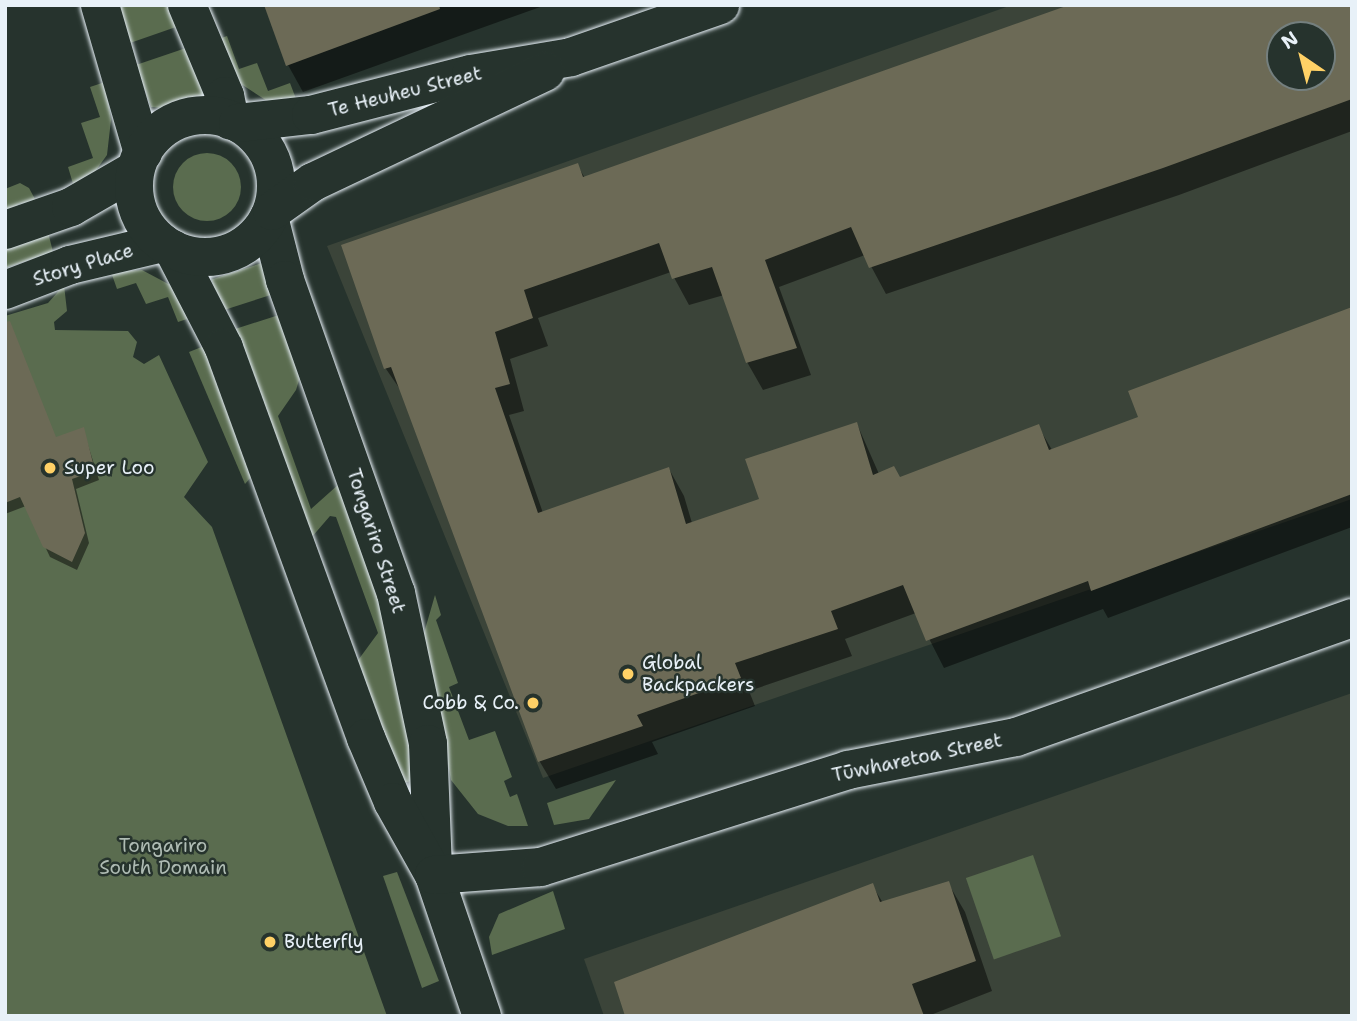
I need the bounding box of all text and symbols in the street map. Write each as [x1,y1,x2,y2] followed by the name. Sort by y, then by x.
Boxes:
[1266,21,1336,91] north arrow
[1276,25,1303,55] text: N
[326,62,484,122] street label: Te Heuheu Street
[30,239,136,291] street label: Story Place
[64,457,155,479] place label: Super Loo
[42,460,58,476] marker: Super Loo
[342,466,410,616] street label: Tongariro Street
[642,652,754,696] place label: Global Backpackers
[620,666,636,682] marker: Global Backpackers
[422,692,519,714] place label: Cobb & Co.
[525,695,541,711] marker: Cobb & Co.
[830,729,1004,787] street label: Tūwharetoa Street
[99,835,227,879] park label: Tongariro South Domain
[284,931,364,953] place label: Butterfly
[262,934,278,950] marker: Butterfly

